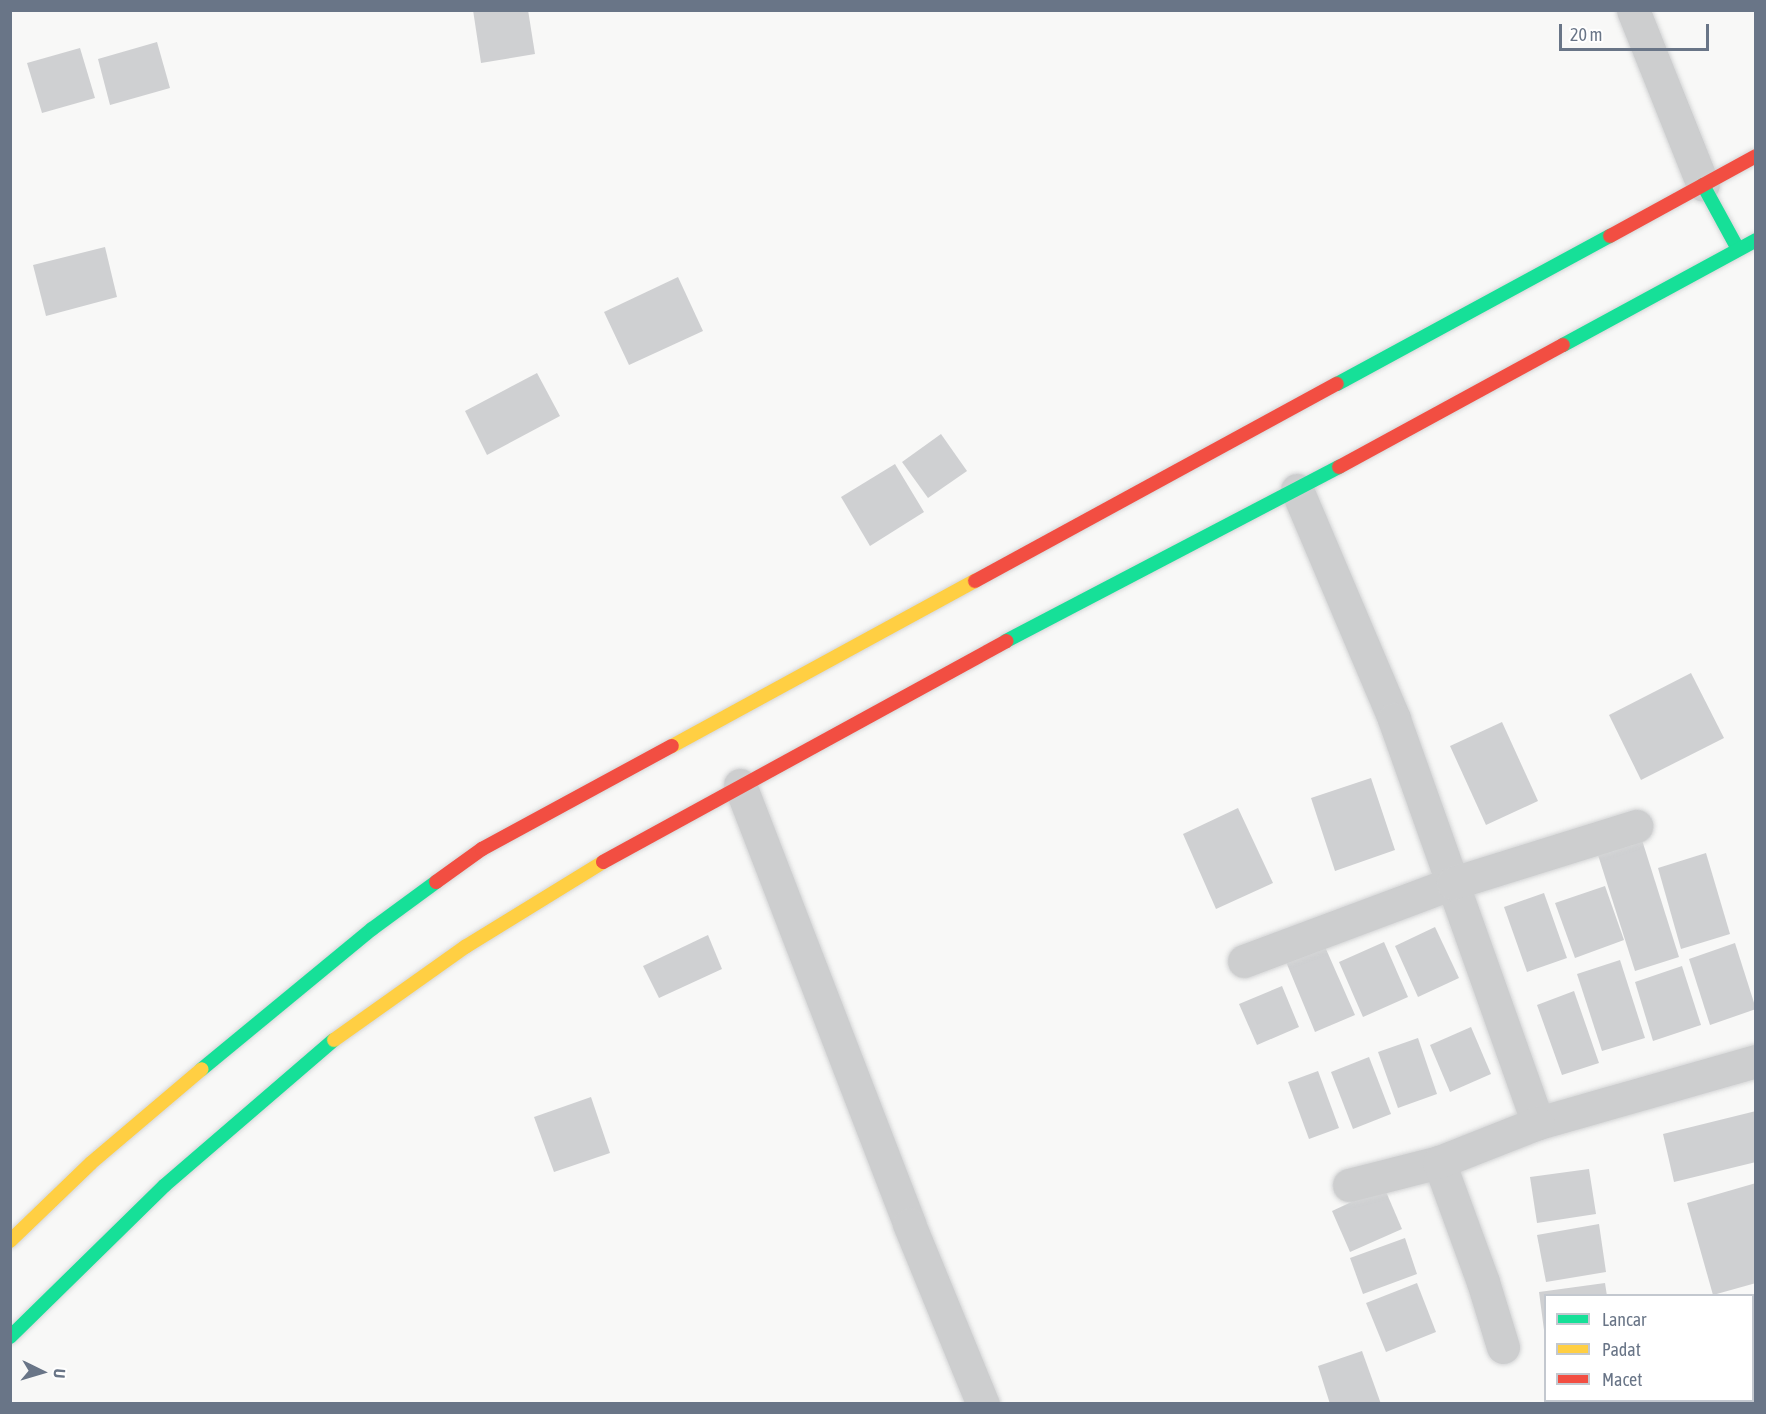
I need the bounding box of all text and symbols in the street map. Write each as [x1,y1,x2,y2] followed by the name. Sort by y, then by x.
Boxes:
[1562,12,1712,50] scale bar
[1570,24,1602,45] text: 20 m
[1544,1294,1754,1402] legend
[1602,1309,1646,1330] text: Lancar
[1602,1339,1641,1360] text: Padat
[12,1342,72,1402] north arrow
[51,1368,69,1379] text: U
[1602,1369,1642,1390] text: Macet

